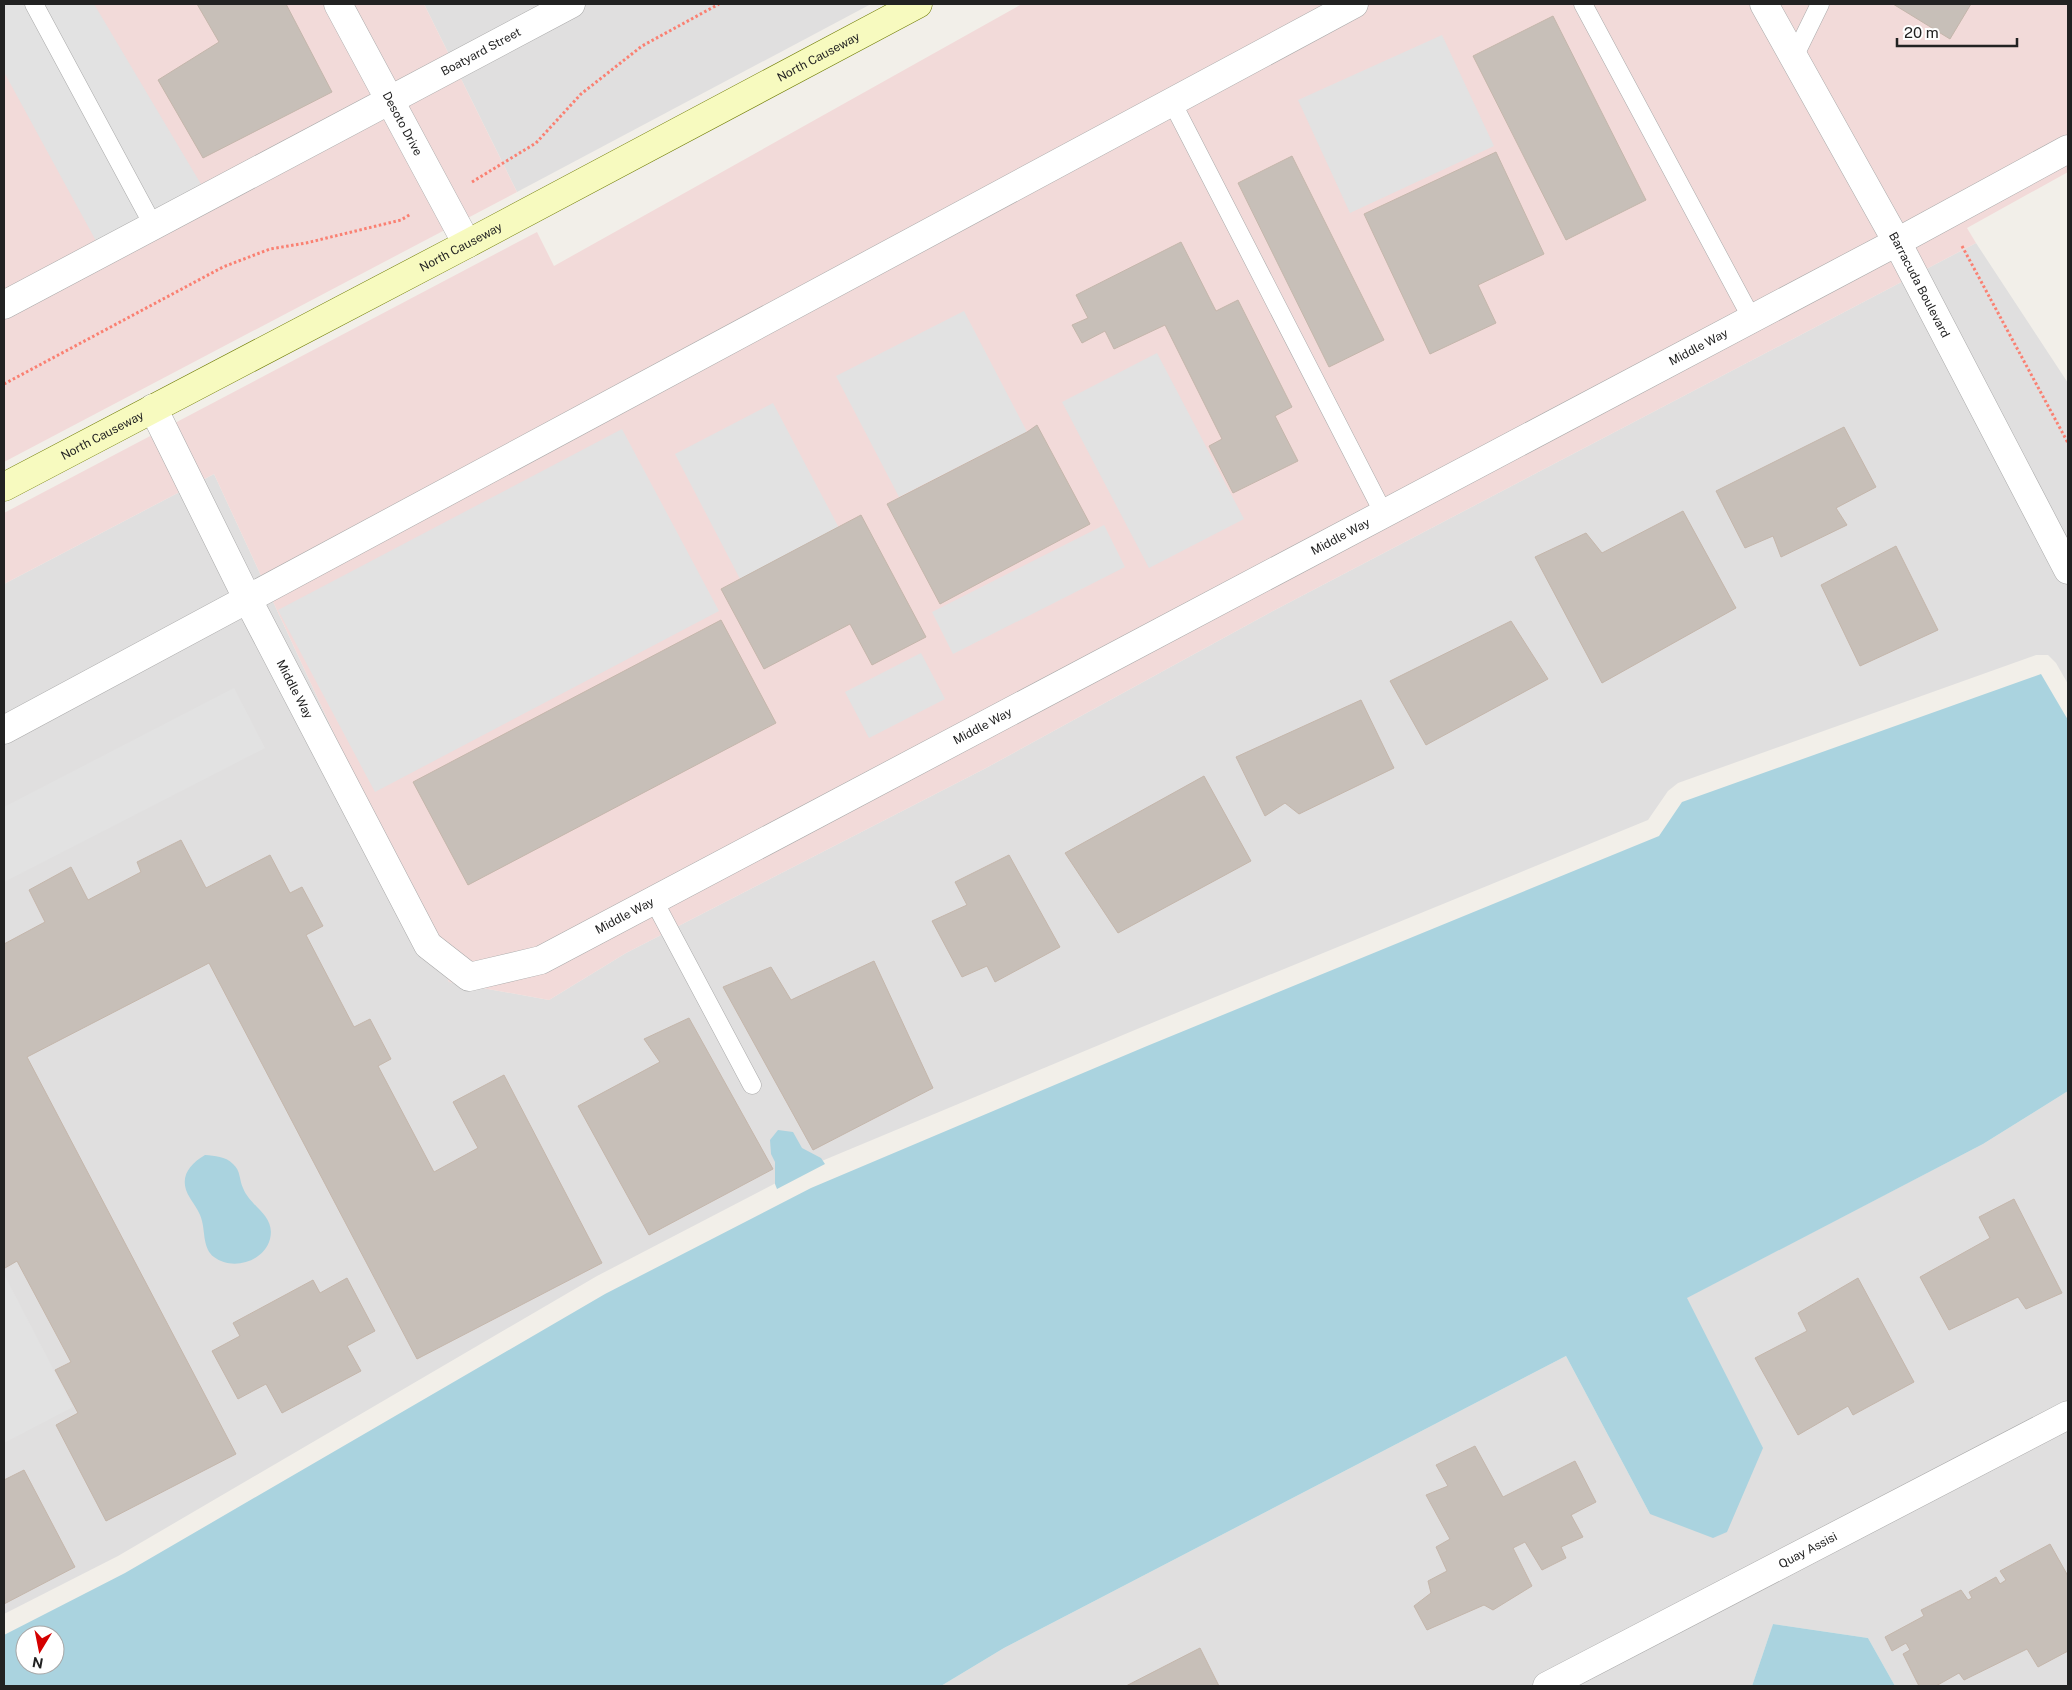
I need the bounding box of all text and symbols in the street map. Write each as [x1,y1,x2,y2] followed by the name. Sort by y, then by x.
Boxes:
[1897,15,2017,47] scale bar
[1904,24,1939,41] text: 20 m
[439,25,524,79] street label: Boatyard Street
[775,29,863,85] street label: North Causeway
[380,89,425,158] street label: Desoto Drive
[417,219,505,275] street label: North Causeway
[1886,230,1953,340] street label: Barracuda Boulevard
[1667,326,1731,368] street label: Middle Way
[59,408,147,463] street label: North Causeway
[1309,515,1373,558] street label: Middle Way
[273,658,316,722] street label: Middle Way
[951,705,1015,747] street label: Middle Way
[593,894,657,937] street label: Middle Way
[1776,1529,1840,1571] street label: Quay Assisi
[15,1625,65,1675] north arrow
[31,1654,45,1672] text: N

